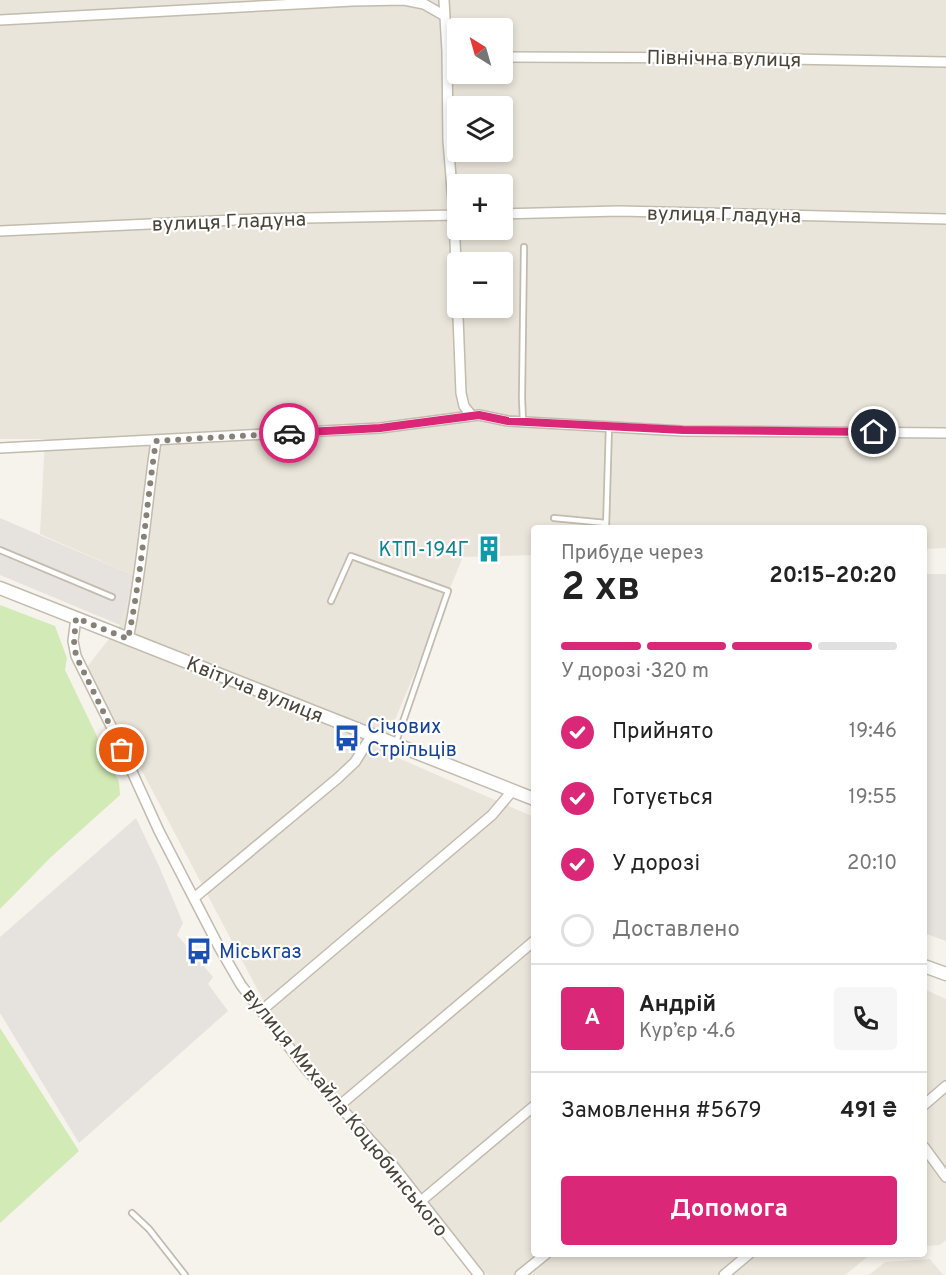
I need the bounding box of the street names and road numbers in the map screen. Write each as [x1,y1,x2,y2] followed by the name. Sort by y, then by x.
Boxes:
[646,46,802,74] street label: Північна вулиця
[647,202,801,230] street label: вулиця Гладуна
[151,207,307,239] street label: вулиця Гладуна
[182,652,327,730] street label: Квітуча вулиця
[236,983,453,1243] street label: вулиця Михайла Коцюбинського

